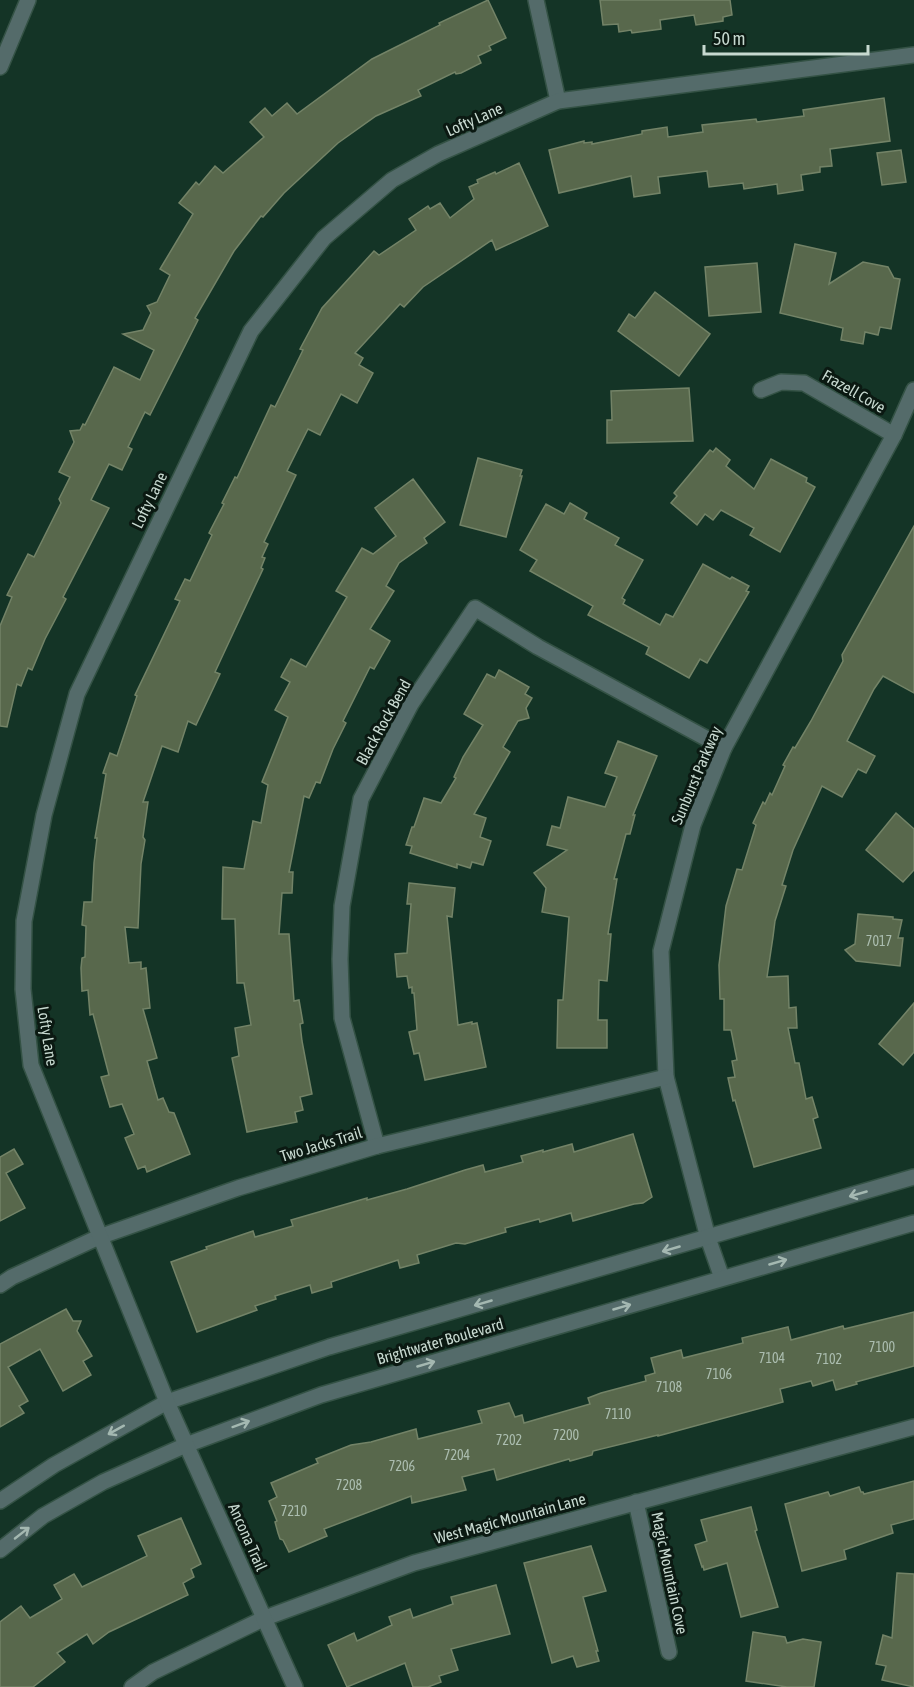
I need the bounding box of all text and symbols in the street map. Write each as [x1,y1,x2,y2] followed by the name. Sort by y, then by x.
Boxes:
[704,18,868,56] scale bar
[713,28,745,49] text: 50 m
[443,99,506,140] street label: Lofty Lane
[819,366,889,416] street label: Frazell Cove
[128,469,171,531] street label: Lofty Lane
[352,676,414,768] street label: Black Rock Bend
[667,723,726,827] street label: Sunburst Parkway
[866,933,892,949] house number: 7017
[33,1005,62,1067] street label: Lofty Lane
[278,1123,365,1165] street label: Two Jacks Trail
[849,1189,868,1200] one-way arrow
[662,1243,681,1255] one-way arrow
[768,1256,787,1267] one-way arrow
[474,1298,493,1309] one-way arrow
[612,1301,631,1312] one-way arrow
[375,1314,506,1369] street label: Brightwater Boulevard
[869,1339,896,1355] house number: 7100
[759,1350,786,1366] house number: 7104
[816,1351,842,1367] house number: 7102
[416,1358,435,1369] one-way arrow
[706,1366,733,1382] house number: 7106
[656,1379,683,1395] house number: 7108
[605,1406,632,1422] house number: 7110
[231,1418,250,1429] one-way arrow
[108,1424,125,1436] one-way arrow
[553,1427,580,1443] house number: 7200
[496,1432,522,1448] house number: 7202
[444,1447,471,1463] house number: 7204
[389,1458,416,1474] house number: 7206
[336,1477,363,1493] house number: 7208
[432,1489,588,1548] street label: West Magic Mountain Lane
[225,1500,271,1574] street label: Ancona Trail
[281,1503,308,1519] house number: 7210
[647,1510,692,1636] street label: Magic Mountain Cove
[13,1527,29,1540] one-way arrow

